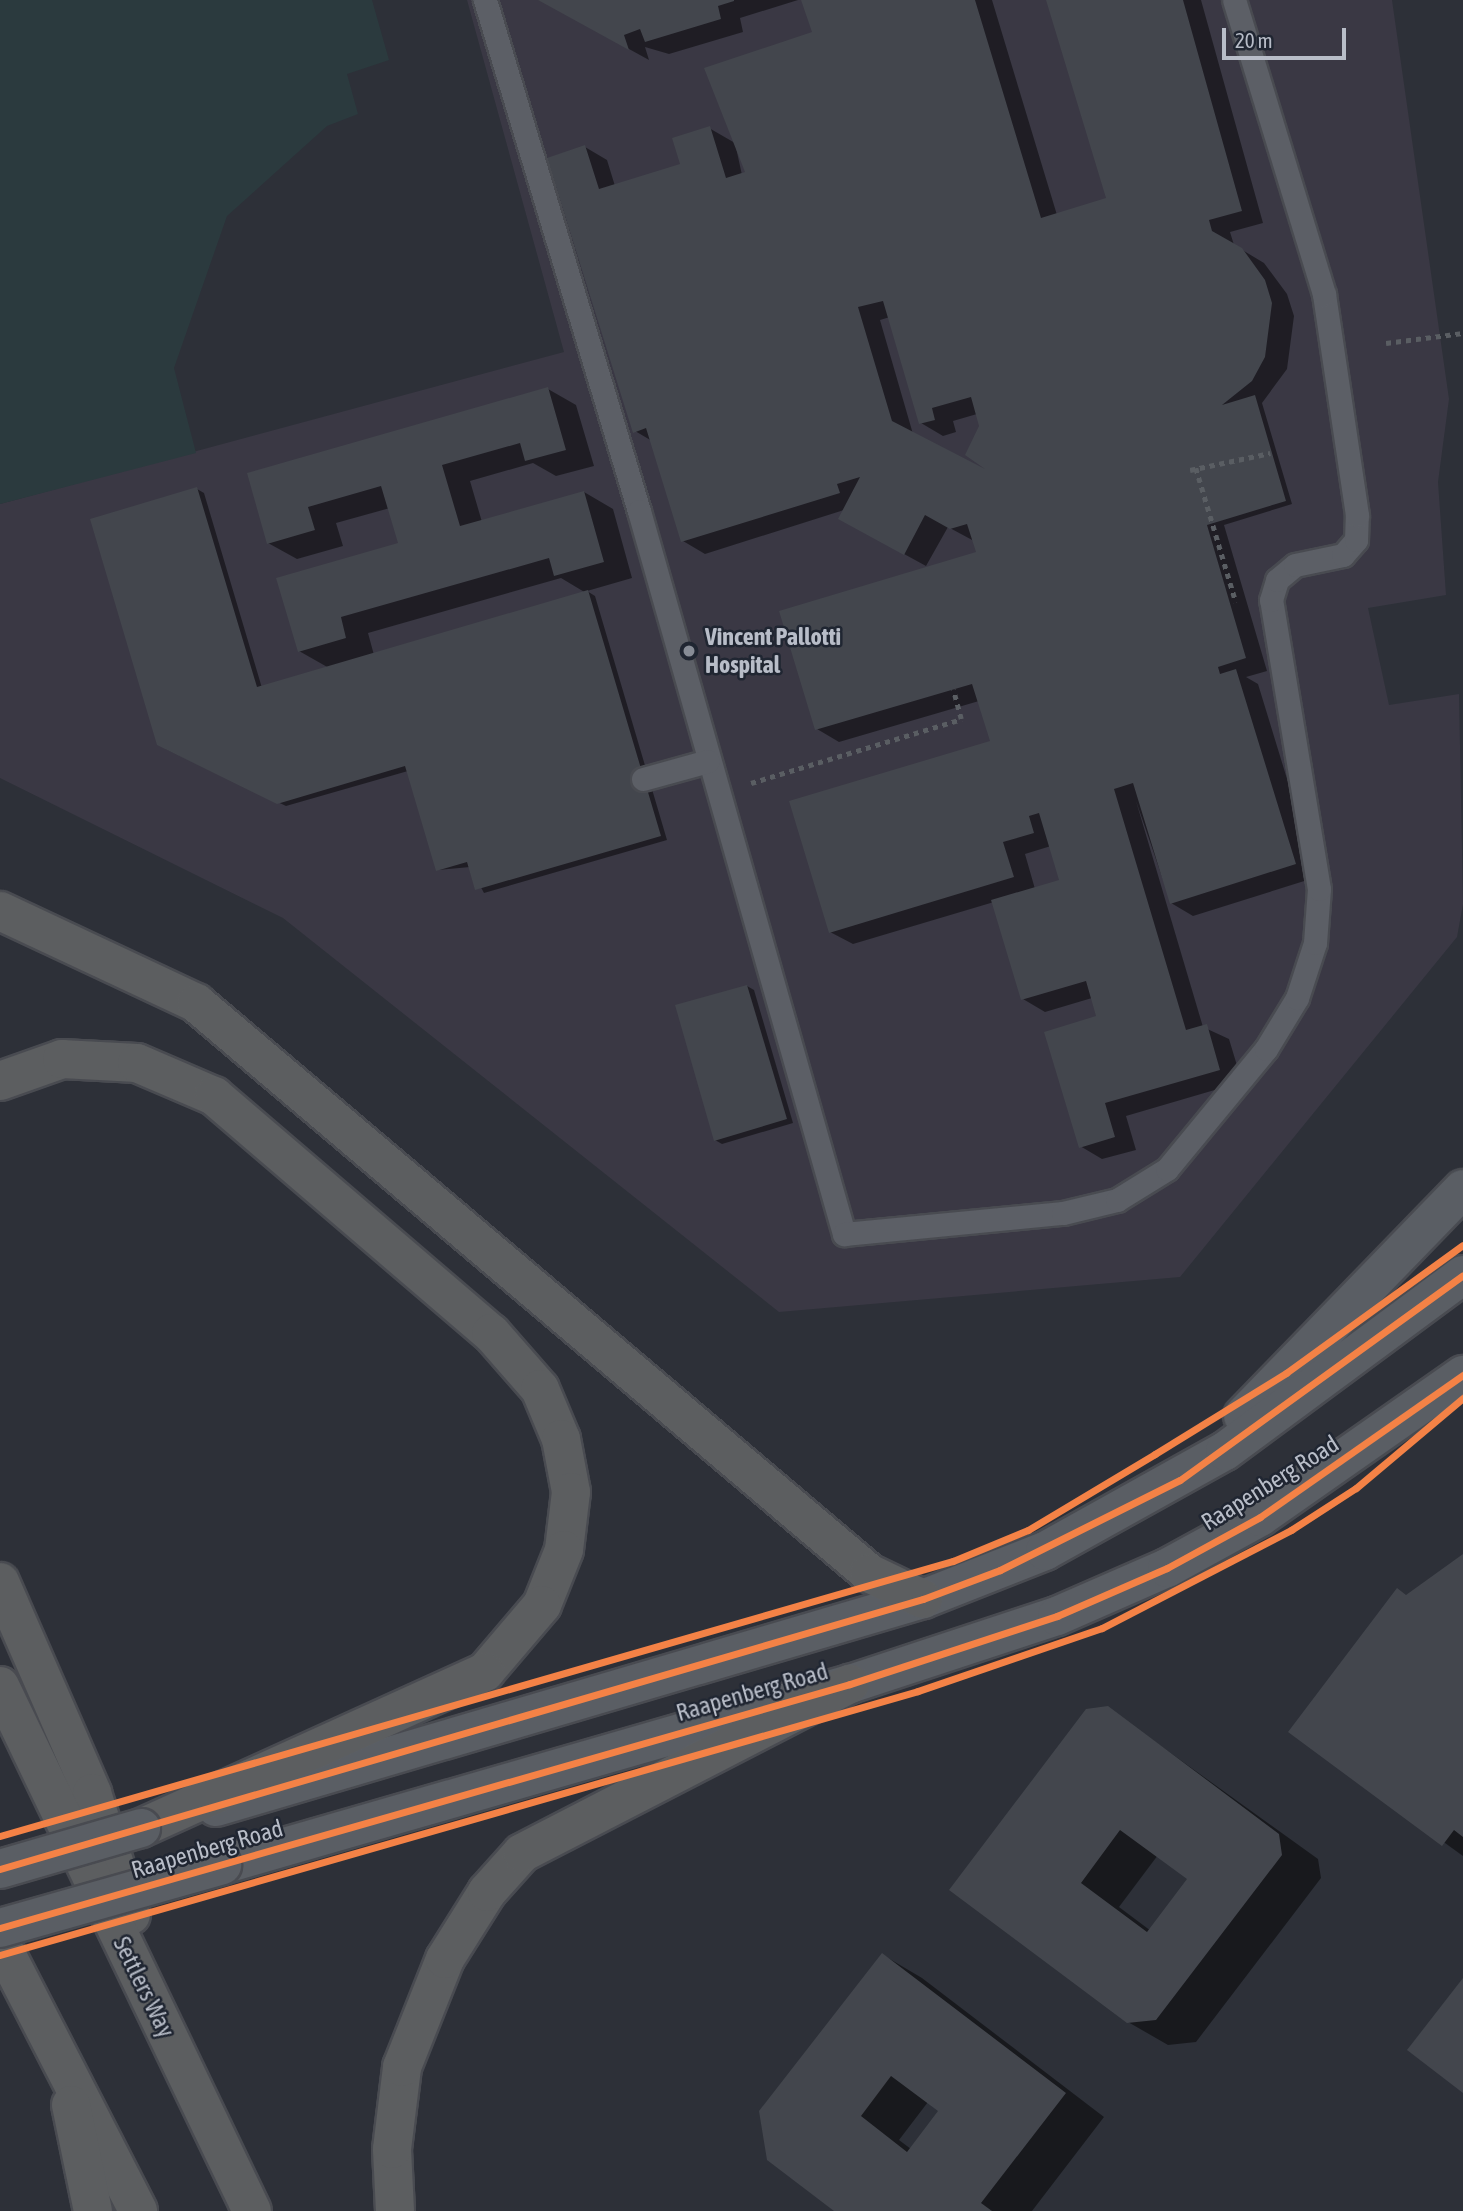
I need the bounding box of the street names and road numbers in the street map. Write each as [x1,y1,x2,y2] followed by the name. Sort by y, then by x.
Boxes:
[1196,1429,1344,1537] street label: Raapenberg Road
[673,1657,831,1727] street label: Raapenberg Road
[128,1814,286,1884] street label: Raapenberg Road
[107,1932,181,2042] street label: Settlers Way

